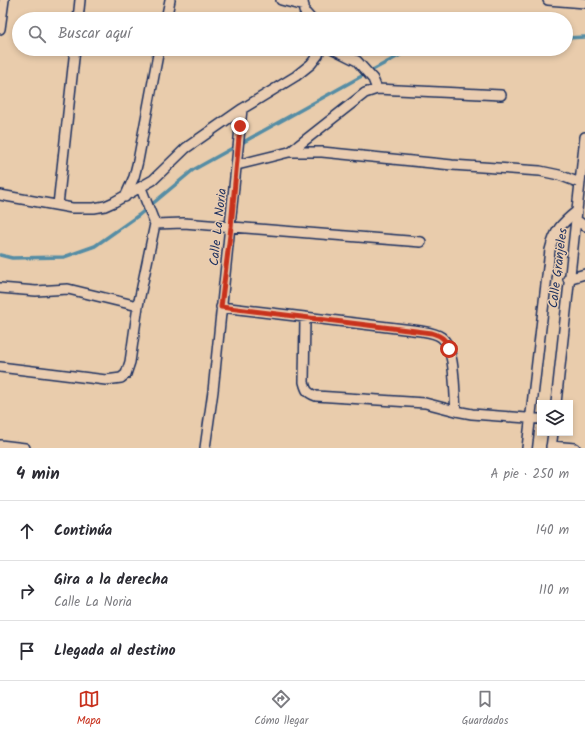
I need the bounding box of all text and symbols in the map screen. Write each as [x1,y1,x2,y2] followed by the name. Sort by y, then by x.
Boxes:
[12,12,573,56] search box
[58,22,131,46] text: Buscar aquí
[26,23,48,45] icon: search
[231,117,249,135] route end
[204,187,233,267] street label: Calle La Noria
[543,227,574,309] street label: Calle Granjeles
[440,340,458,358] route start
[537,400,573,436] map controls
[537,400,573,436] button: layers
[16,461,60,488] text: 4 min
[491,464,569,485] text: A pie · 250 m
[54,519,112,543] text: Continúa
[16,520,38,542] icon: ahead
[536,520,569,541] text: 140 m
[54,568,168,592] text: Gira a la derecha
[16,580,38,602] icon: right
[539,580,569,601] text: 110 m
[54,592,132,613] text: Calle La Noria
[54,639,176,663] text: Llegada al destino
[16,640,38,662] icon: arrive
[77,688,101,730] tab: Mapa
[254,688,308,730] tab: Cómo llegar
[462,688,508,730] tab: Guardados

